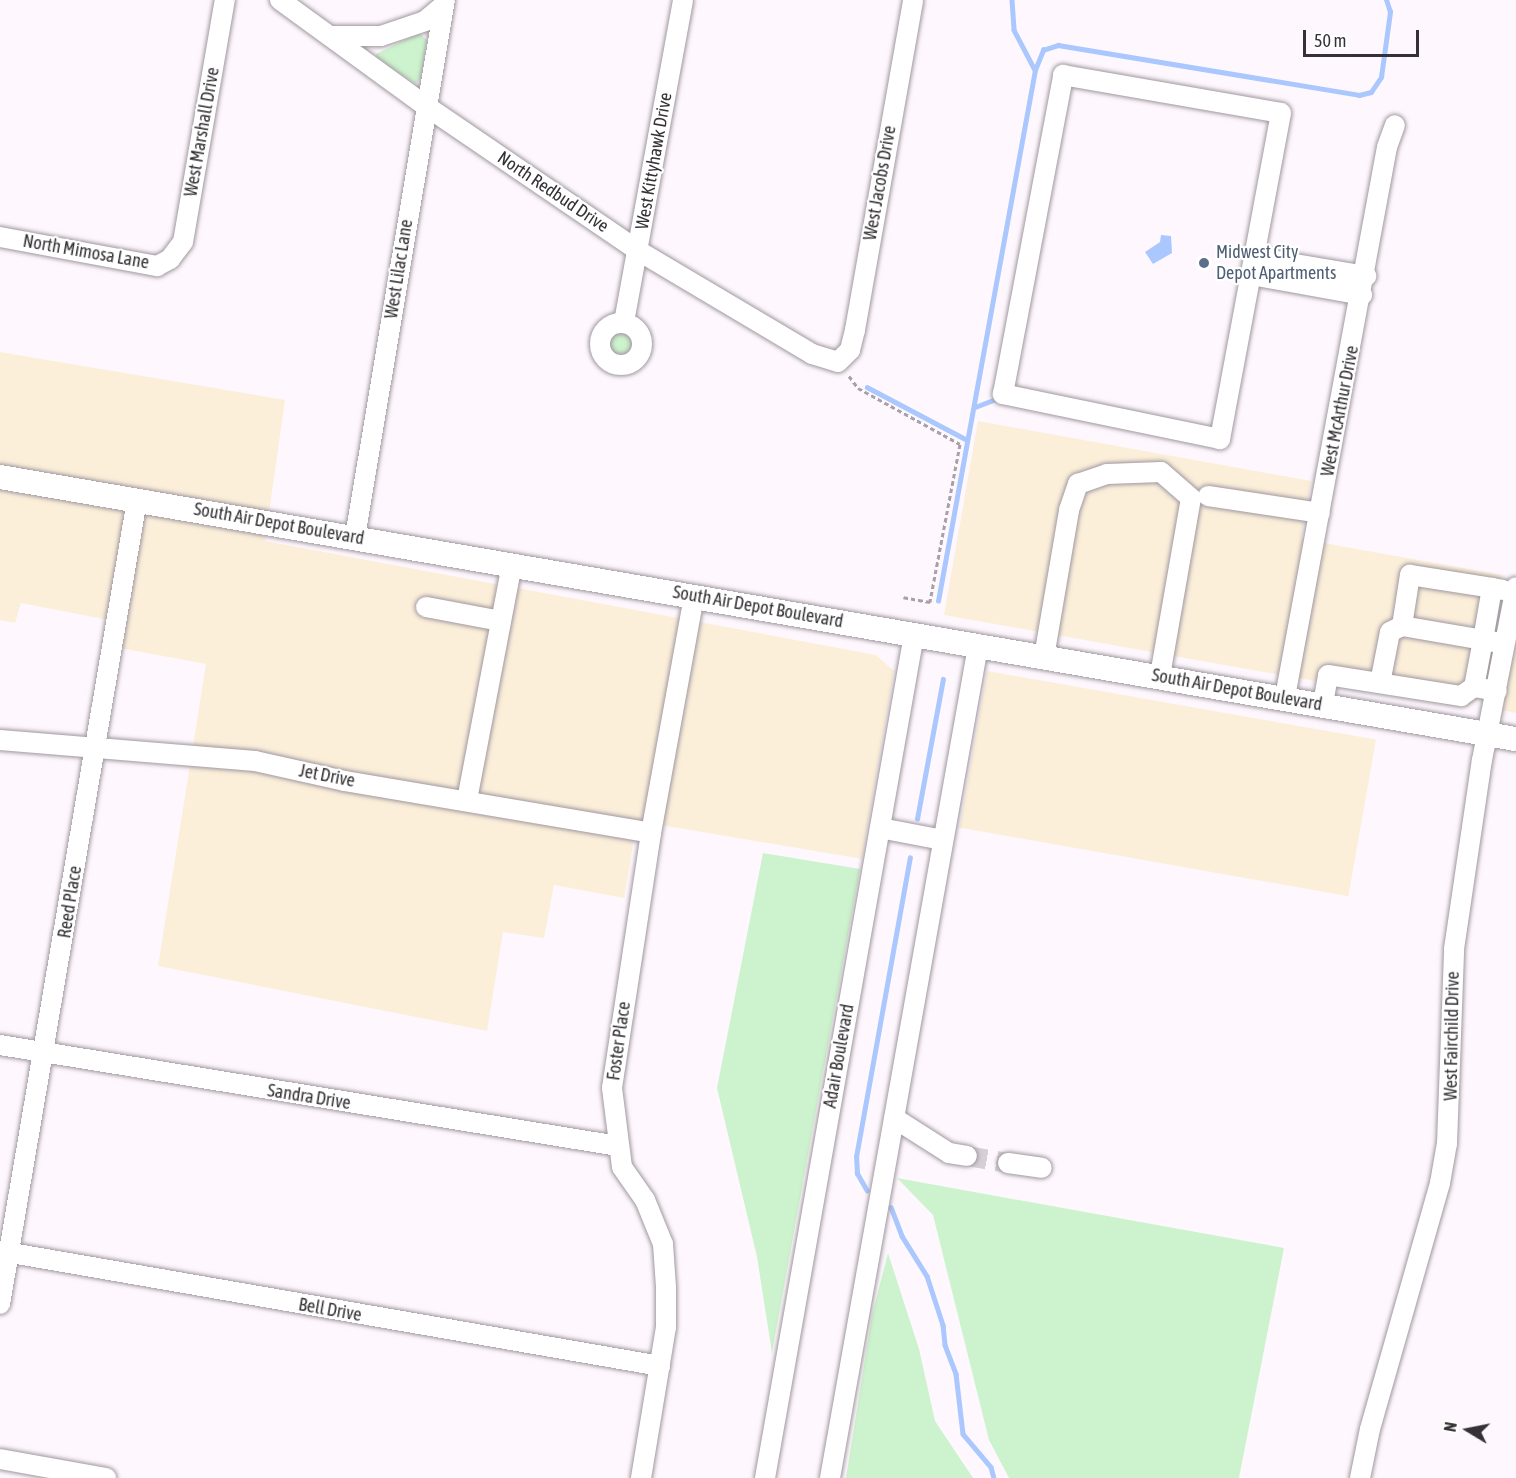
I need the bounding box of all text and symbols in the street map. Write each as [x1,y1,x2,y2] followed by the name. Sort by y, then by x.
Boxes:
[1306,18,1422,56] scale bar
[1314,30,1346,51] text: 50 m
[180,66,224,198] street label: West Marshall Drive
[631,91,677,231] street label: West Kittyhawk Drive
[859,124,901,242] street label: West Jacobs Drive
[493,147,613,237] street label: North Redbud Drive
[380,218,418,320] street label: West Lilac Lane
[21,230,151,274] street label: North Mimosa Lane
[1216,242,1336,284] place label: Midwest City Depot Apartments
[1197,256,1211,270] marker: Midwest City Depot Apartments
[1317,344,1363,478] street label: West McArthur Drive
[192,498,366,550] street label: South Air Depot Boulevard
[671,581,845,633] street label: South Air Depot Boulevard
[1150,664,1324,716] street label: South Air Depot Boulevard
[297,760,357,792] street label: Jet Drive
[54,864,86,940] street label: Reed Place
[1440,971,1464,1101] street label: West Fairchild Drive
[603,1000,635,1082] street label: Foster Place
[819,1002,859,1110] street label: Adair Boulevard
[266,1080,352,1114] street label: Sandra Drive
[297,1294,363,1326] street label: Bell Drive
[1438,1400,1498,1460] north arrow
[1441,1421,1460,1433] text: N

